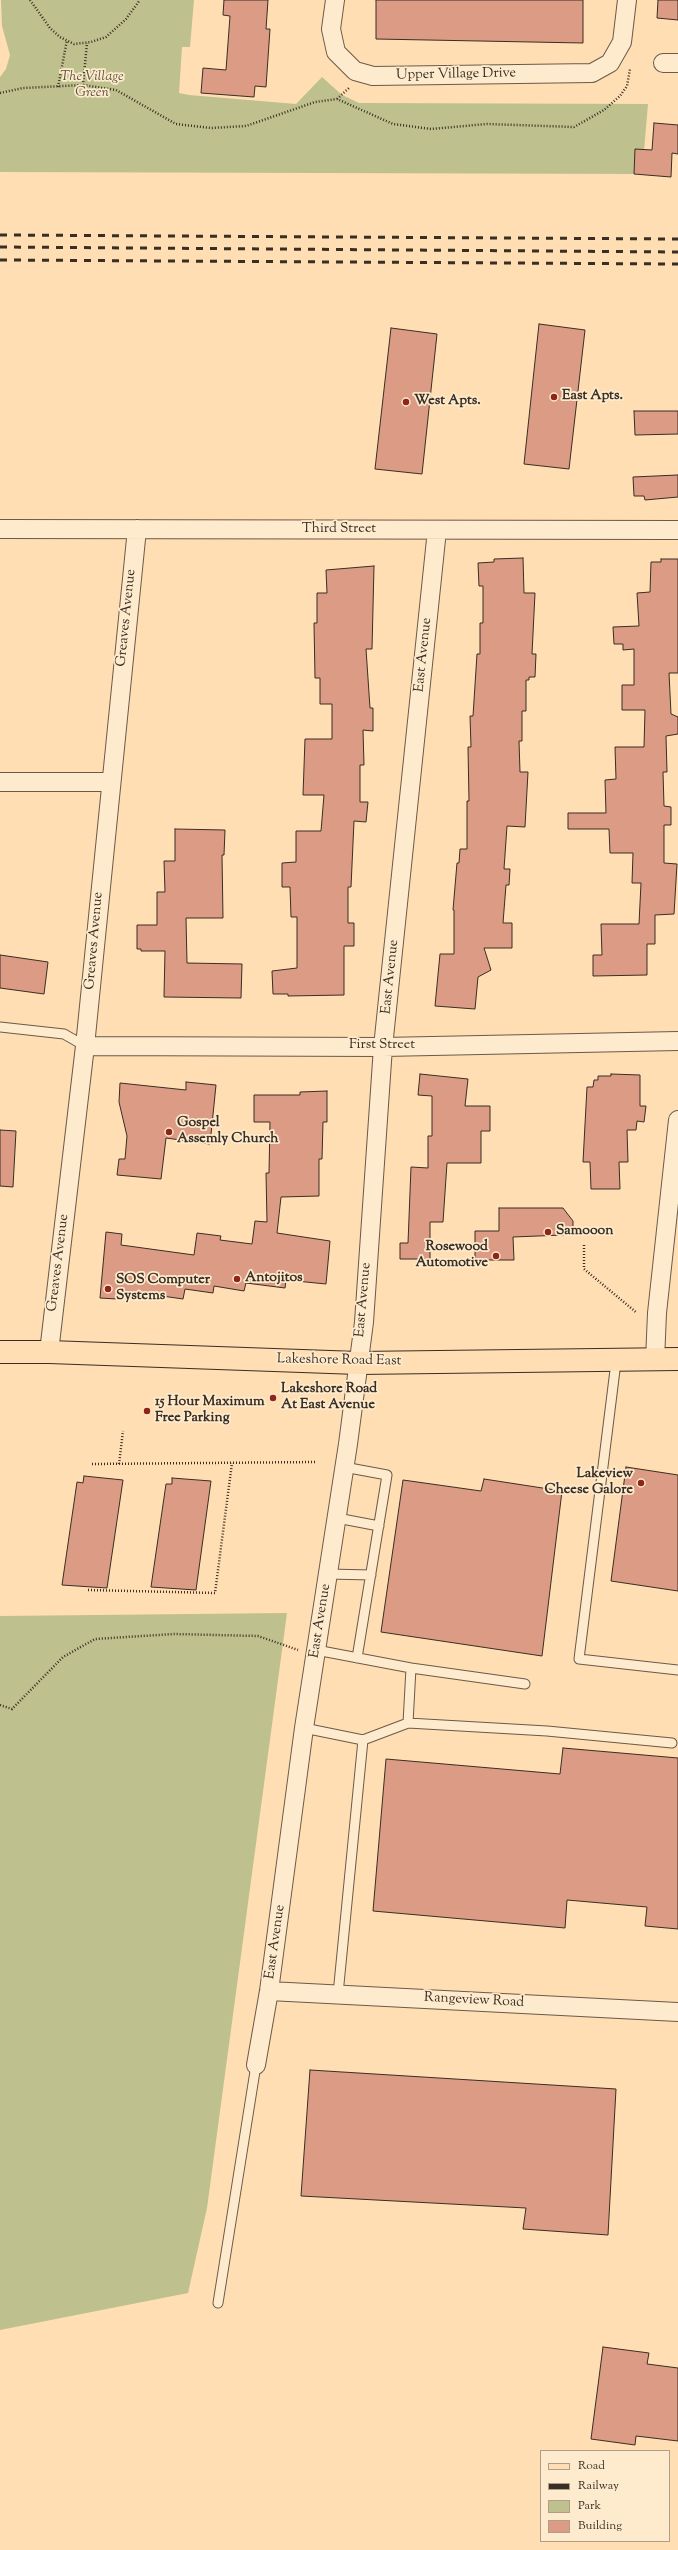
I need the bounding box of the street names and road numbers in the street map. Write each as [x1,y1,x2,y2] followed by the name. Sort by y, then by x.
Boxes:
[396,66,516,84] street label: Upper Village Drive
[302,522,376,538] street label: Third Street
[114,568,140,668] street label: Greaves Avenue
[412,617,436,693] street label: East Avenue
[82,891,108,991] street label: Greaves Avenue
[379,939,403,1015] street label: East Avenue
[349,1038,415,1054] street label: First Street
[45,1213,73,1313] street label: Greaves Avenue
[352,1262,376,1338] street label: East Avenue
[277,1352,401,1370] street label: Lakeshore Road East
[307,1583,335,1659] street label: East Avenue
[262,1904,290,1980] street label: East Avenue
[424,1990,524,2012] street label: Rangeview Road

